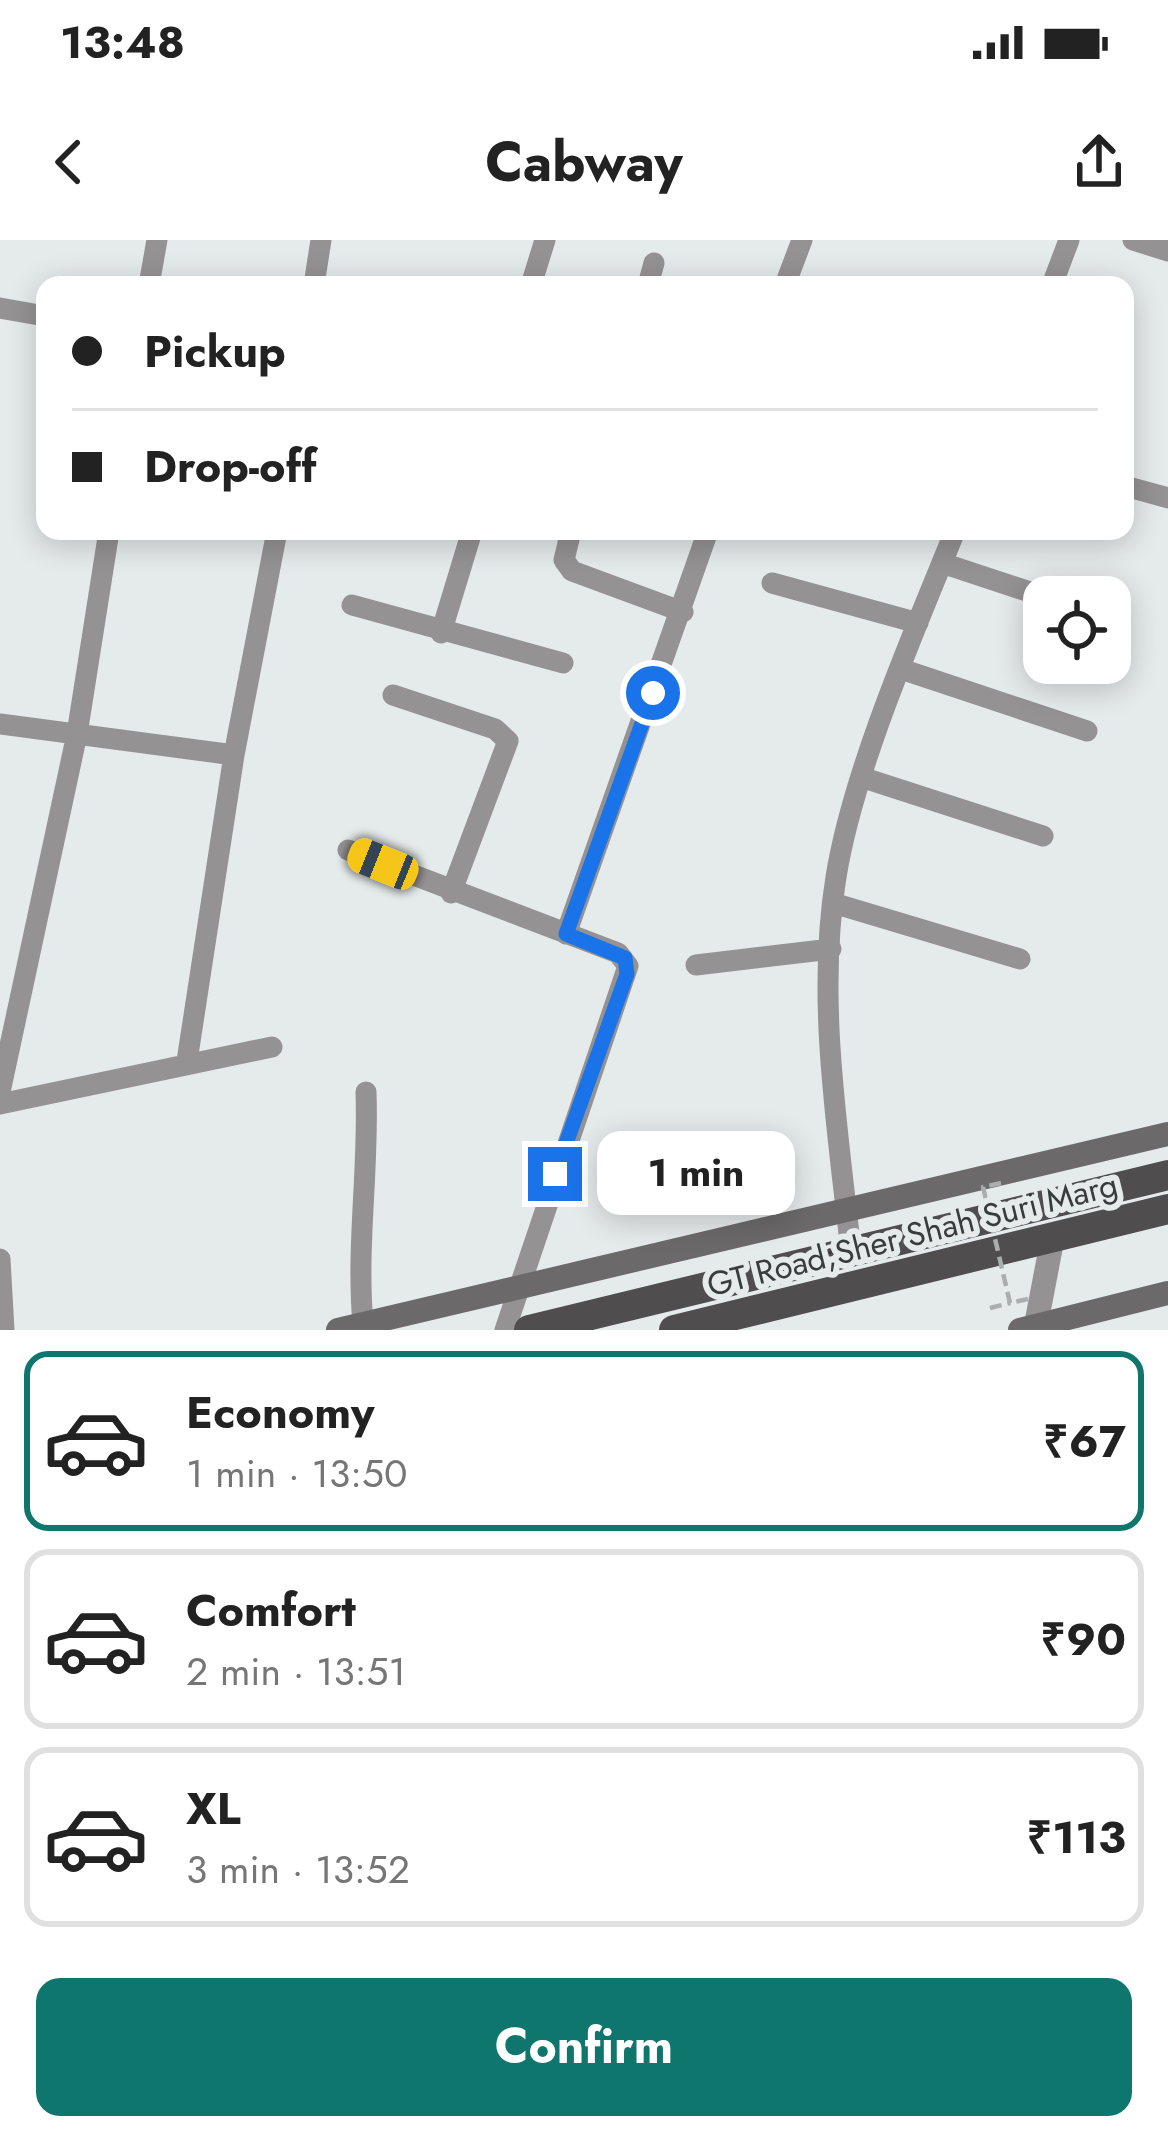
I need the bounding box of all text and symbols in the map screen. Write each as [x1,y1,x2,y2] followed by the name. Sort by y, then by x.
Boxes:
[60,10,185,75] text: 13:48
[485,123,683,201] text: Cabway
[36,129,102,195] icon: back
[1066,129,1132,195] icon: share
[144,319,286,384] text: Pickup
[144,434,317,499] text: Drop-off
[1023,576,1131,684] map controls
[1023,576,1131,684] button: locate
[626,666,680,720] route start
[343,834,423,894] car
[597,1132,795,1216] callout: 1 min
[648,1144,744,1201] text: 1 min
[528,1147,582,1201] route end
[702,1161,1122,1308] street label: GT Road;Sher Shah Suri Marg
[186,1380,374,1445] text: Economy
[42,1387,150,1495] icon: car
[1043,1409,1126,1474] text: ₹67
[186,1445,407,1502] text: 1 min · 13:50
[186,1578,356,1643] text: Comfort
[42,1585,150,1693] icon: car
[1040,1607,1126,1672] text: ₹90
[186,1643,406,1700] text: 2 min · 13:51
[186,1776,241,1841] text: XL
[42,1783,150,1891] icon: car
[1027,1805,1126,1870] text: ₹113
[186,1841,410,1898] text: 3 min · 13:52
[36,1978,1132,2116] button: Confirm

